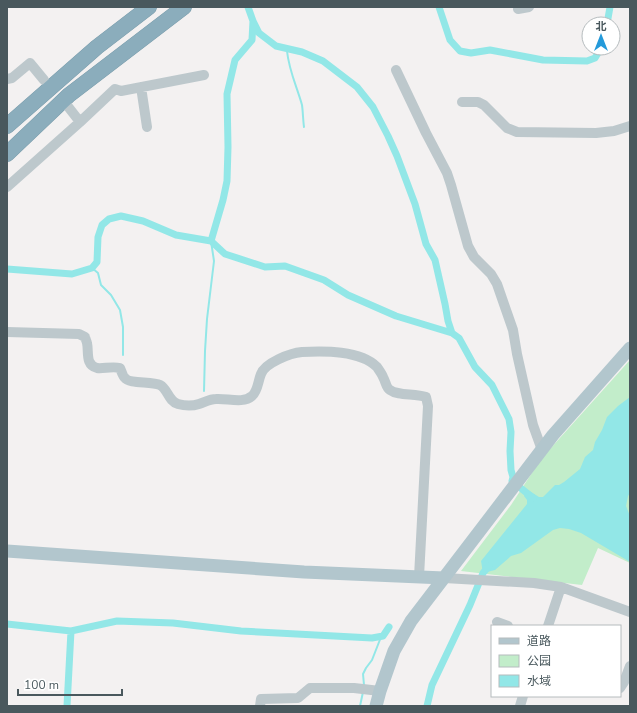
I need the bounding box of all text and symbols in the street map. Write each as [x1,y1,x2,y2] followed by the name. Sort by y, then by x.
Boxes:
[581,16,621,56] north arrow
[596,19,607,34] text: 北
[491,625,621,697] legend
[527,633,551,649] text: 道路
[527,653,551,669] text: 公园
[18,671,122,697] scale bar
[527,673,551,689] text: 水域
[24,677,59,693] text: 100 m

